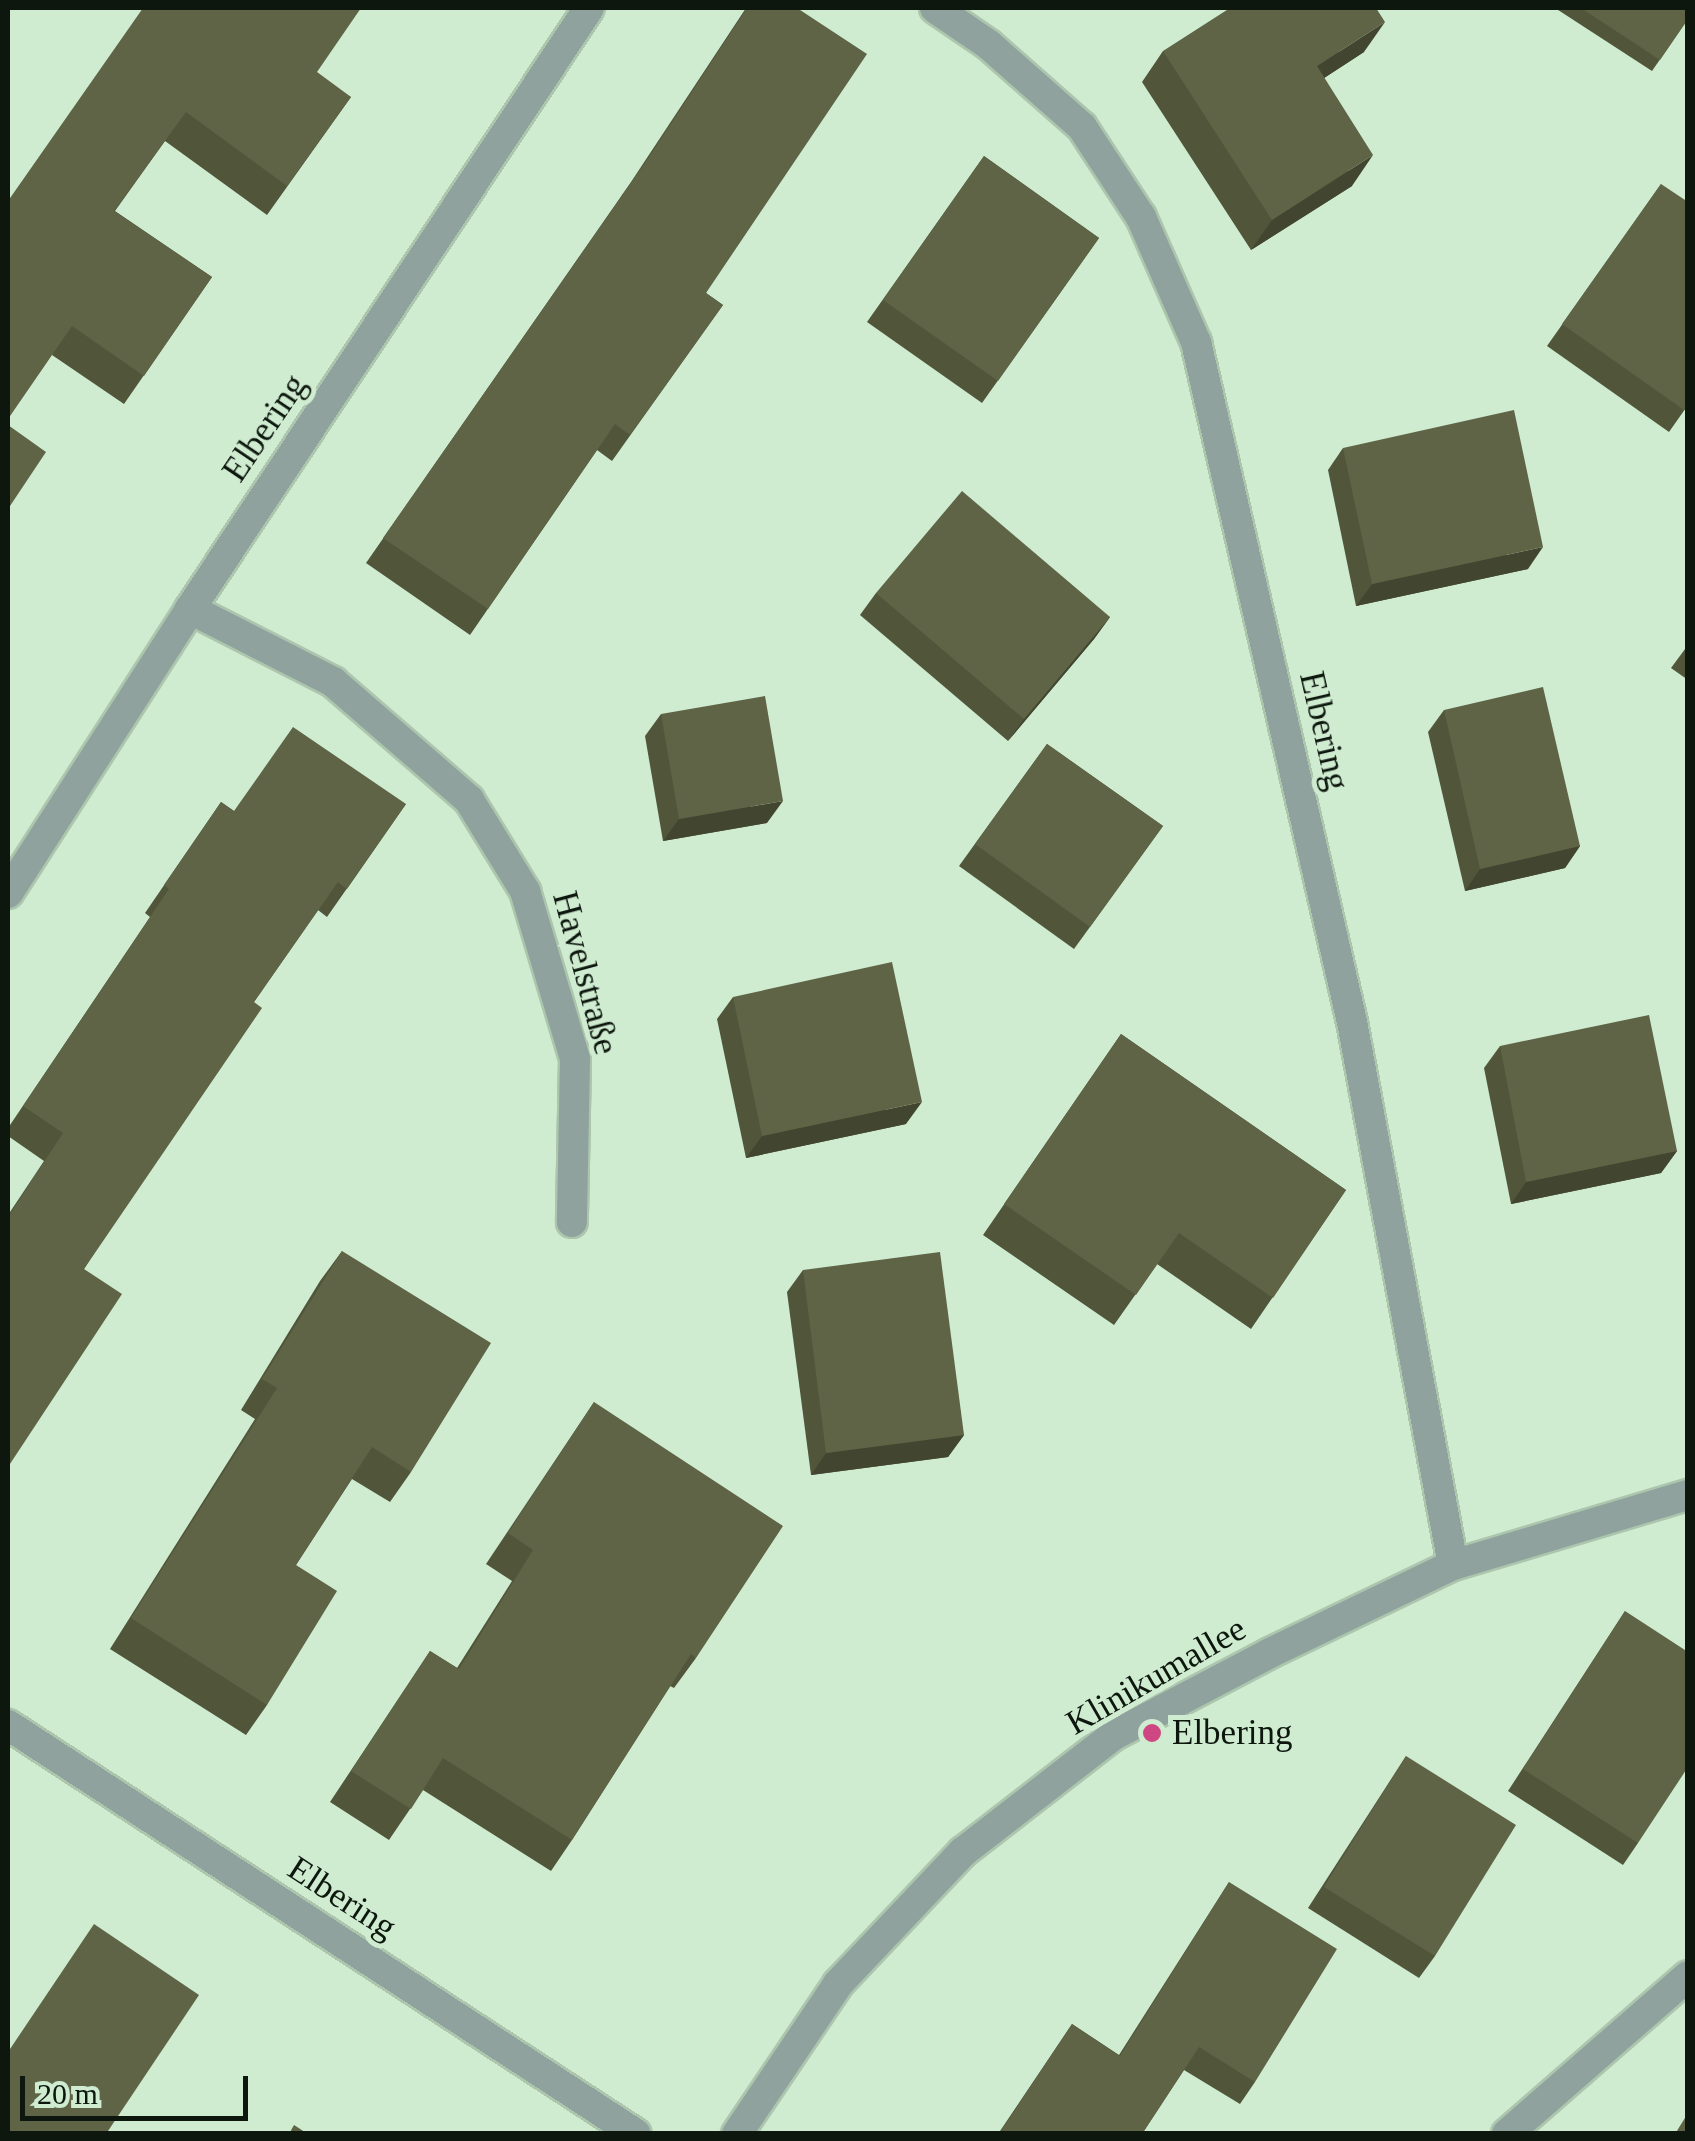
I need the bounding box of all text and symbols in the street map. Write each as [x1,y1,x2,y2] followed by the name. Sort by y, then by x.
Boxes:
[214,366,316,490] street label: Elbering
[1290,668,1358,794] street label: Elbering
[543,887,627,1059] street label: Havelstraße
[1059,1608,1253,1744] street label: Klinikumallee
[1172,1712,1293,1754] place label: Elbering
[1141,1722,1163,1744] marker: Elbering
[280,1848,404,1948] street label: Elbering
[25,2056,252,2118] scale bar
[37,2077,98,2110] text: 20 m

